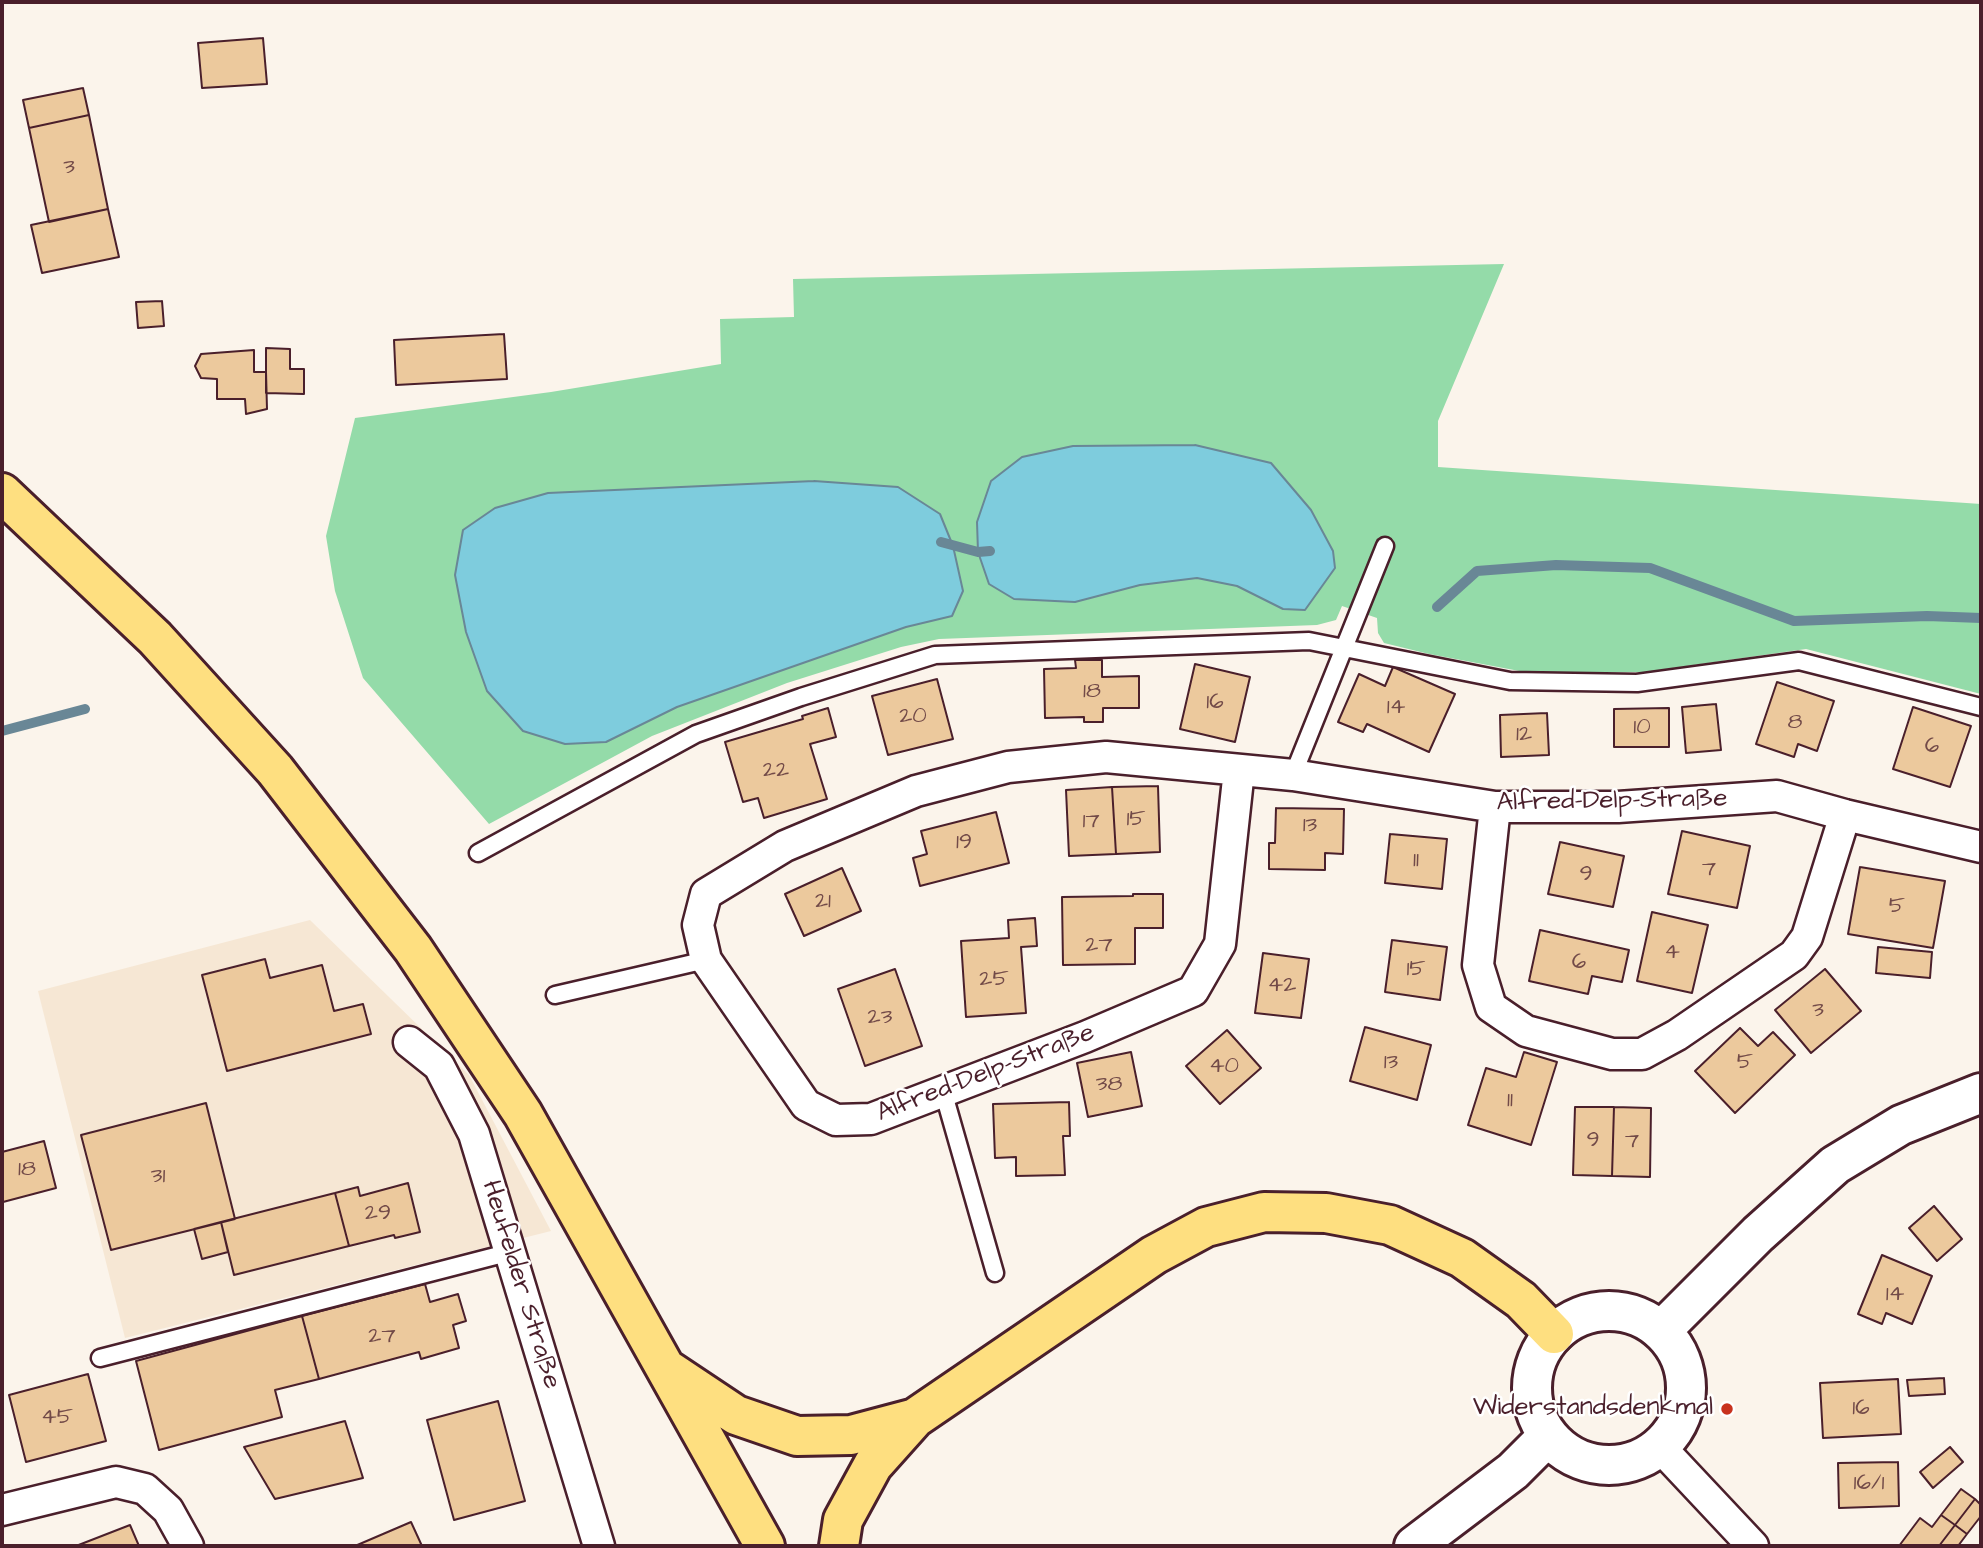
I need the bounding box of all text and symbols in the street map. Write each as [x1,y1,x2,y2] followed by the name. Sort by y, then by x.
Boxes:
[63,154,75,182] house number: 3
[1083,678,1101,706] house number: 18
[1206,689,1224,717] house number: 16
[1387,694,1405,722] house number: 14
[899,703,927,731] house number: 20
[1788,709,1802,737] house number: 8
[1633,714,1651,742] house number: 10
[1516,721,1532,749] house number: 12
[1925,733,1939,761] house number: 6
[763,757,789,785] house number: 22
[1496,784,1728,820] street label: Alfred-Delp-Straße
[1126,806,1146,834] house number: 15
[1082,808,1100,836] house number: 17
[1303,812,1317,840] house number: 13
[956,829,972,857] house number: 19
[1413,847,1419,875] house number: 11
[1702,856,1716,884] house number: 7
[1579,861,1593,889] house number: 9
[815,888,831,916] house number: 21
[1889,893,1905,921] house number: 5
[1085,932,1113,960] house number: 27
[1664,939,1680,967] house number: 4
[1572,949,1586,977] house number: 6
[1406,956,1426,984] house number: 15
[979,966,1009,994] house number: 25
[1268,972,1296,1000] house number: 42
[1812,997,1824,1025] house number: 3
[868,1004,892,1032] house number: 23
[873,1018,1099,1130] street label: Alfred-Delp-Straße
[1384,1049,1398,1077] house number: 13
[1737,1049,1753,1077] house number: 5
[1209,1053,1239,1081] house number: 40
[1096,1071,1122,1099] house number: 38
[1507,1087,1513,1115] house number: 11
[1586,1127,1600,1155] house number: 9
[1625,1128,1639,1156] house number: 7
[18,1156,36,1184] house number: 18
[151,1163,165,1191] house number: 31
[473,1177,567,1393] street label: Heufelder Straße
[365,1200,391,1228] house number: 29
[1886,1281,1904,1309] house number: 14
[368,1323,396,1351] house number: 27
[1473,1393,1713,1425] place label: Widerstandsdenkmal
[1852,1395,1870,1423] house number: 16
[1719,1401,1735,1417] marker: Widerstandsdenkmal
[41,1404,73,1432] house number: 45
[1854,1470,1884,1498] house number: 16/1

